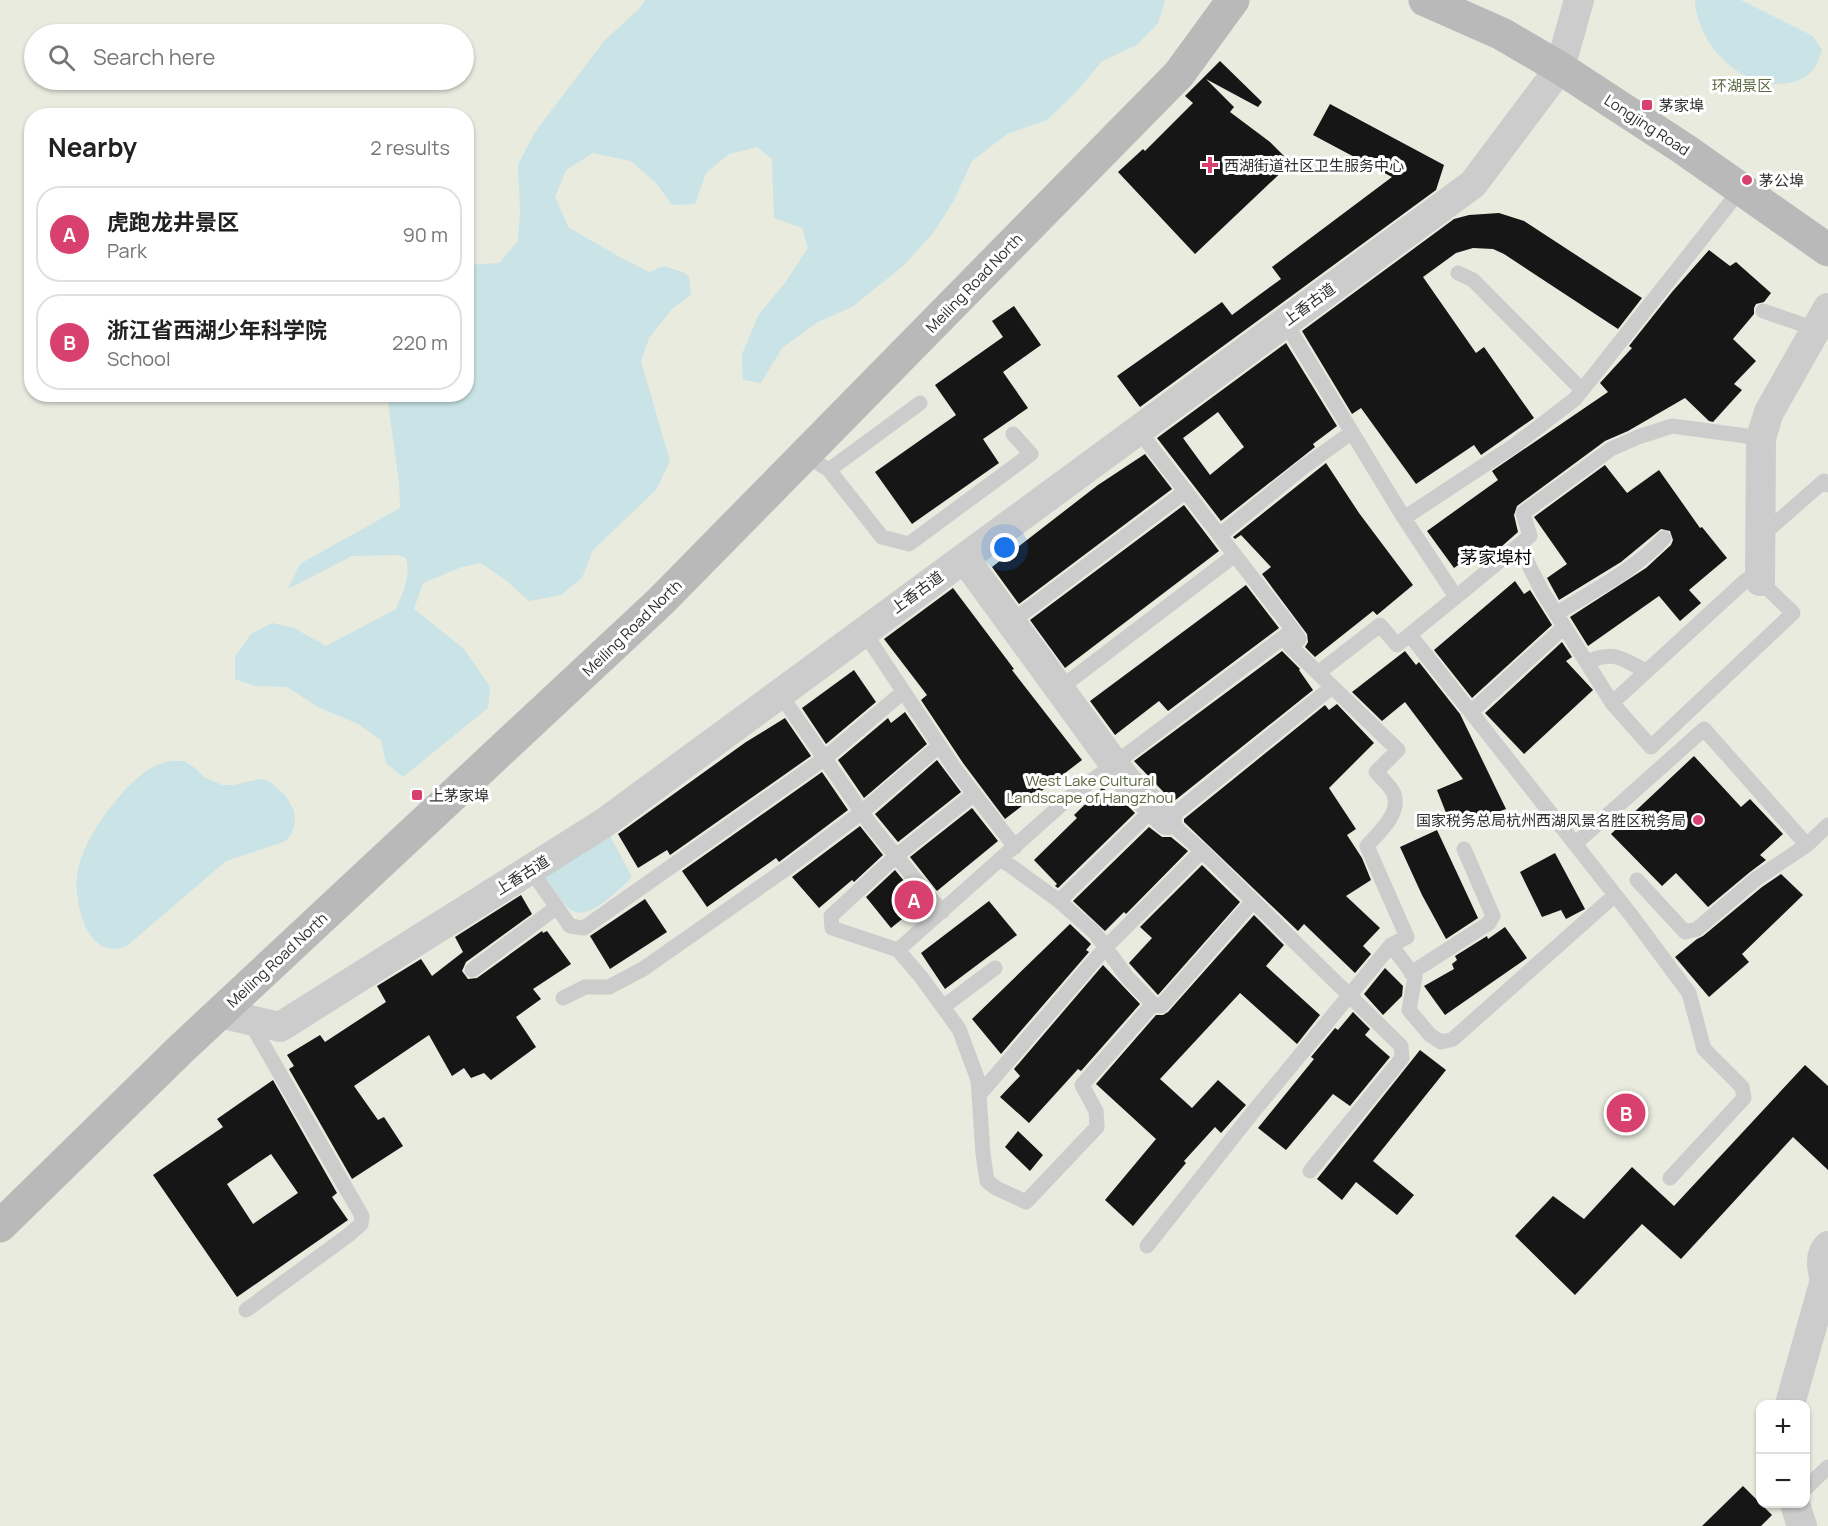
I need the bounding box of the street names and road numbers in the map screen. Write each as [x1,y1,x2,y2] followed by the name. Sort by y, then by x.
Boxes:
[1600,90,1694,160] street label: Longjing Road
[921,229,1027,337] street label: Meiling Road North
[1279,278,1339,330] street label: 上香古道
[887,566,947,618] street label: 上香古道
[578,575,686,681] street label: Meiling Road North
[491,850,553,900] street label: 上香古道
[222,908,332,1012] street label: Meiling Road North

